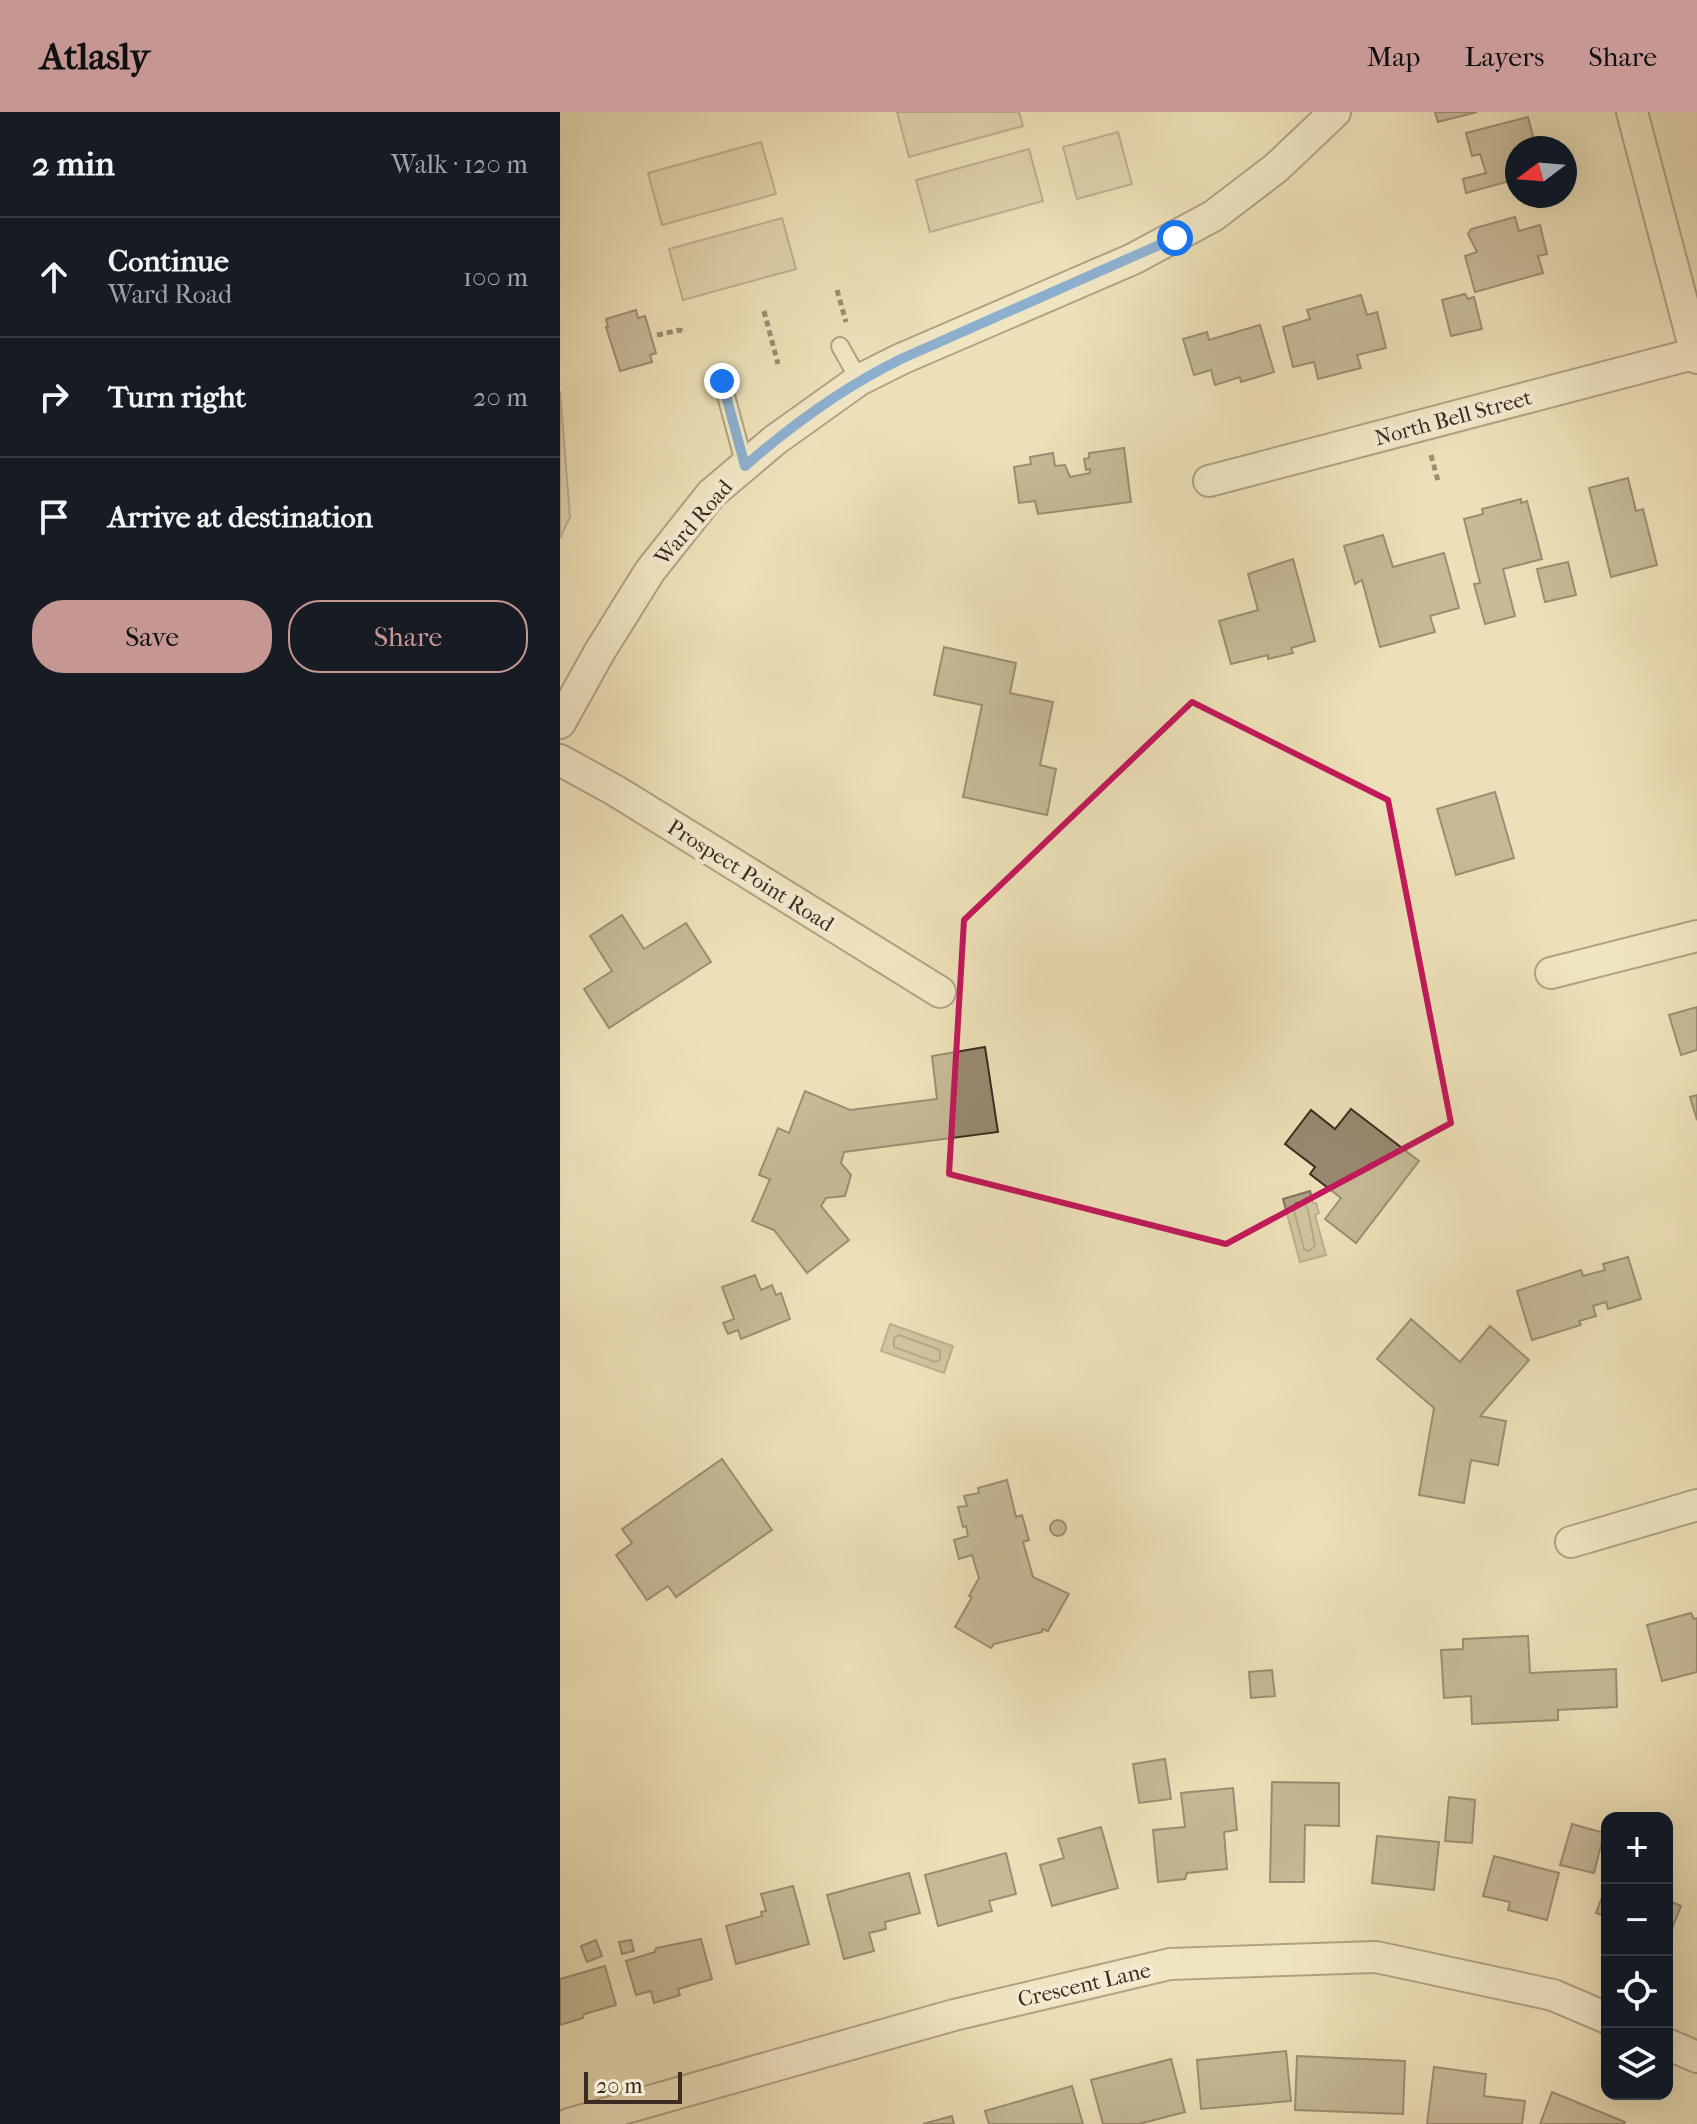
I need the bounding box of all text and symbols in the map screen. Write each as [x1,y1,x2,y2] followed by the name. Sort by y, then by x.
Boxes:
[40,34,150,79] text: Atlasly
[1367,40,1420,73] text: Map
[1464,40,1544,73] text: Layers
[1588,40,1657,73] text: Share
[1505,136,1577,208] north arrow
[32,144,115,184] text: 2 min
[391,149,528,180] text: Walk · 120 m
[1157,220,1193,256] route start
[108,244,229,279] text: Continue
[32,255,76,299] icon: ahead
[463,262,528,293] text: 100 m
[108,279,232,310] text: Ward Road
[704,363,740,399] route end
[32,375,76,419] icon: right
[108,380,246,415] text: Turn right
[473,382,528,413] text: 20 m
[1372,384,1535,451] street label: North Bell Street
[649,474,739,572] street label: Ward Road
[32,495,76,539] icon: arrive
[108,500,373,535] text: Arrive at destination
[32,600,272,673] button: Save
[288,600,528,673] button: Share
[662,814,839,938] street label: Prospect Point Road
[1601,1812,1673,2100] map controls
[1601,1812,1673,1884] button: +
[1601,1884,1673,1956] button: −
[1601,1956,1673,2028] button: locate
[1015,1957,1153,2013] street label: Crescent Lane
[1601,2028,1673,2100] button: layers
[584,2068,682,2104] scale bar
[596,2073,642,2099] text: 20 m

